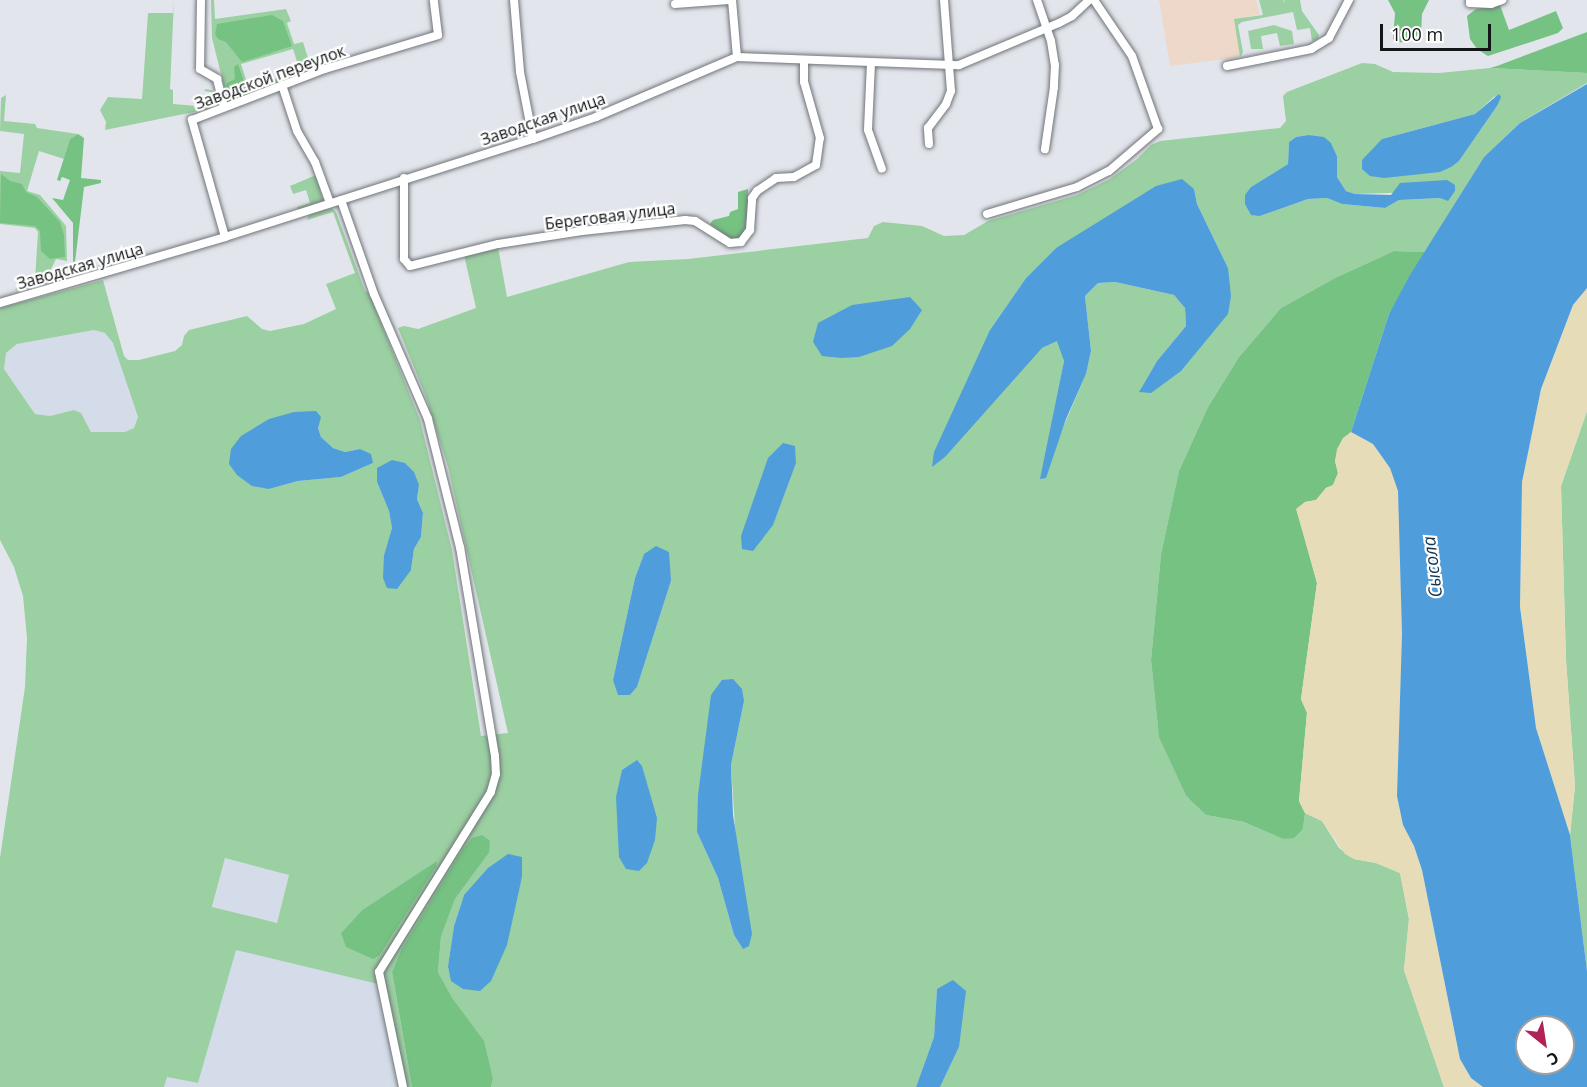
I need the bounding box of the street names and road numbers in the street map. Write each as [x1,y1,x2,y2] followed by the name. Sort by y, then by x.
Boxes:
[192,41,348,113] street label: Заводской переулок
[478,89,608,149] street label: Заводская улица
[544,198,676,234] street label: Береговая улица
[15,239,145,293] street label: Заводская улица

